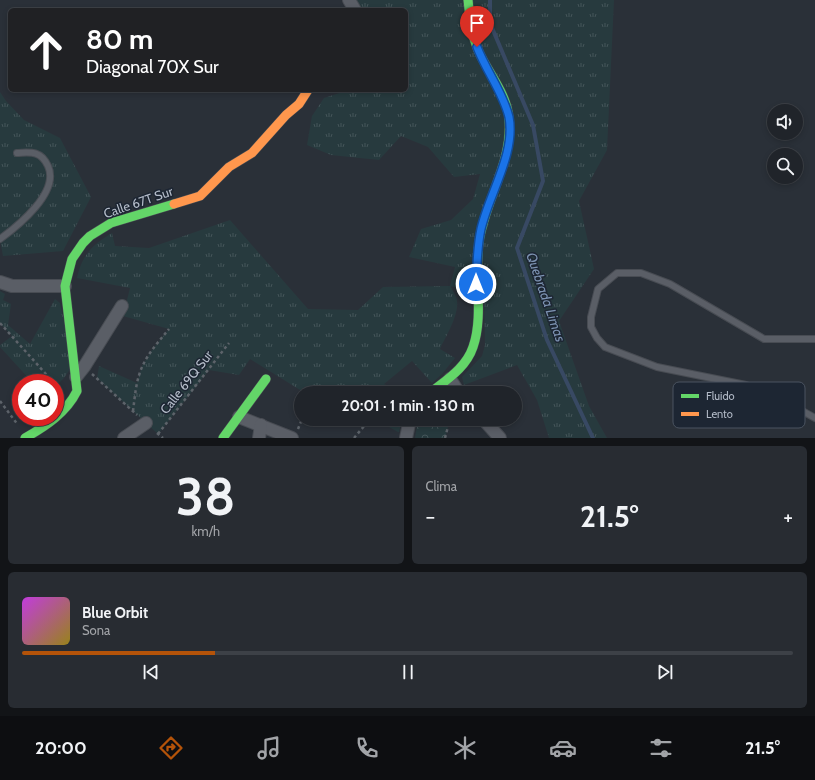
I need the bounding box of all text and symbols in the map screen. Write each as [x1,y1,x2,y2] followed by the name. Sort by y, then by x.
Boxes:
[460,6,494,47] pin
[466,12,488,34] icon: arrive
[86,22,153,56] text: 80 m
[20,24,72,76] icon: ahead
[86,56,219,78] text: Diagonal 70X Sur
[767,104,803,184] map controls
[767,104,803,140] button: sound
[767,148,803,184] button: search
[101,182,176,221] street label: Calle 67T Sur
[522,250,570,345] water label: Quebrada Limas
[455,263,497,305] position arrow
[156,346,216,417] street label: Calle 69Q Sur
[12,374,64,426] speed limit sign: 40
[673,382,805,428] legend
[706,389,735,403] text: Fluido
[342,397,474,415] text: 20:01 · 1 min · 130 m
[706,407,733,421] text: Lento
[176,465,235,528] text: 38
[426,478,457,494] text: Clima
[580,498,638,535] text: 21.5°
[426,503,435,530] text: −
[783,503,793,530] text: +
[192,523,220,539] text: km/h
[82,604,148,622] text: Blue Orbit
[82,622,110,638] text: Sona
[140,661,162,683] icon: previous
[397,661,419,683] icon: pause
[654,661,676,683] icon: next
[157,734,185,762] icon: directions
[255,734,283,762] icon: music
[353,734,381,762] icon: phone
[451,734,479,762] icon: climate
[549,734,577,762] icon: car
[647,734,675,762] icon: filters
[35,737,87,759] text: 20:00
[745,737,780,759] text: 21.5°

